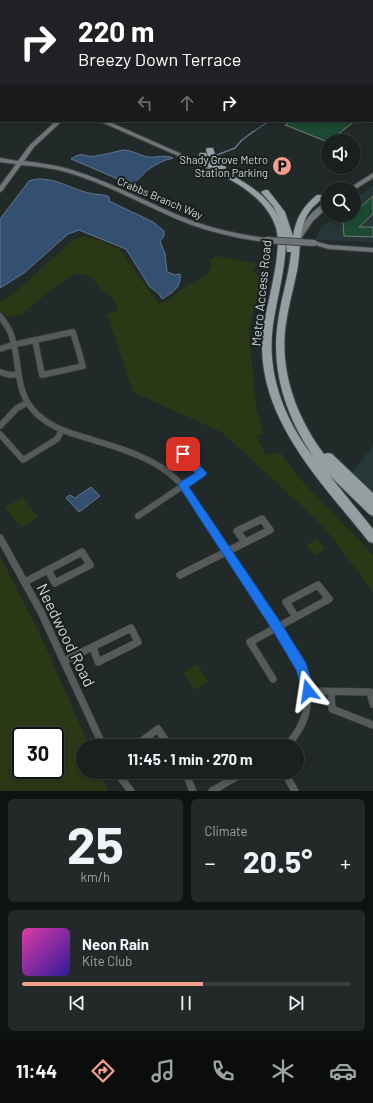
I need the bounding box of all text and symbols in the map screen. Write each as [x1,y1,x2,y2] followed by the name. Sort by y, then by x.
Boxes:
[78,14,154,48] text: 220 m
[12,16,64,68] icon: right
[78,48,241,70] text: Breezy Down Terrace
[134,92,156,114] icon: left
[176,92,198,114] icon: ahead
[218,92,240,114] icon: right
[321,134,361,222] map controls
[321,134,361,174] button: sound
[180,153,268,179] place label: Shady Grove Metro Station Parking
[271,155,293,177] parking icon: Shady Grove Metro Station Parking
[115,174,205,221] street label: Crabbs Branch Way
[321,182,361,222] button: search
[247,239,275,347] street label: Metro Access Road
[166,437,200,471] pin
[172,443,194,465] icon: arrive
[33,580,100,690] street label: Needwood Road
[287,670,329,712] position arrow
[12,727,64,779] speed limit sign: 30
[127,750,253,768] text: 11:45 · 1 min · 270 m
[67,812,124,874] text: 25
[205,823,248,839] text: Climate
[243,843,312,879] text: 20.5°
[205,849,216,875] text: −
[340,849,351,875] text: +
[81,869,110,885] text: km/h
[82,935,149,953] text: Neon Rain
[82,953,132,969] text: Kite Club
[66,992,88,1014] icon: previous
[175,992,197,1014] icon: pause
[285,992,307,1014] icon: next
[89,1057,117,1085] icon: directions
[149,1057,177,1085] icon: music
[209,1057,237,1085] icon: phone
[269,1057,297,1085] icon: climate
[329,1057,357,1085] icon: car
[16,1060,57,1082] text: 11:44

